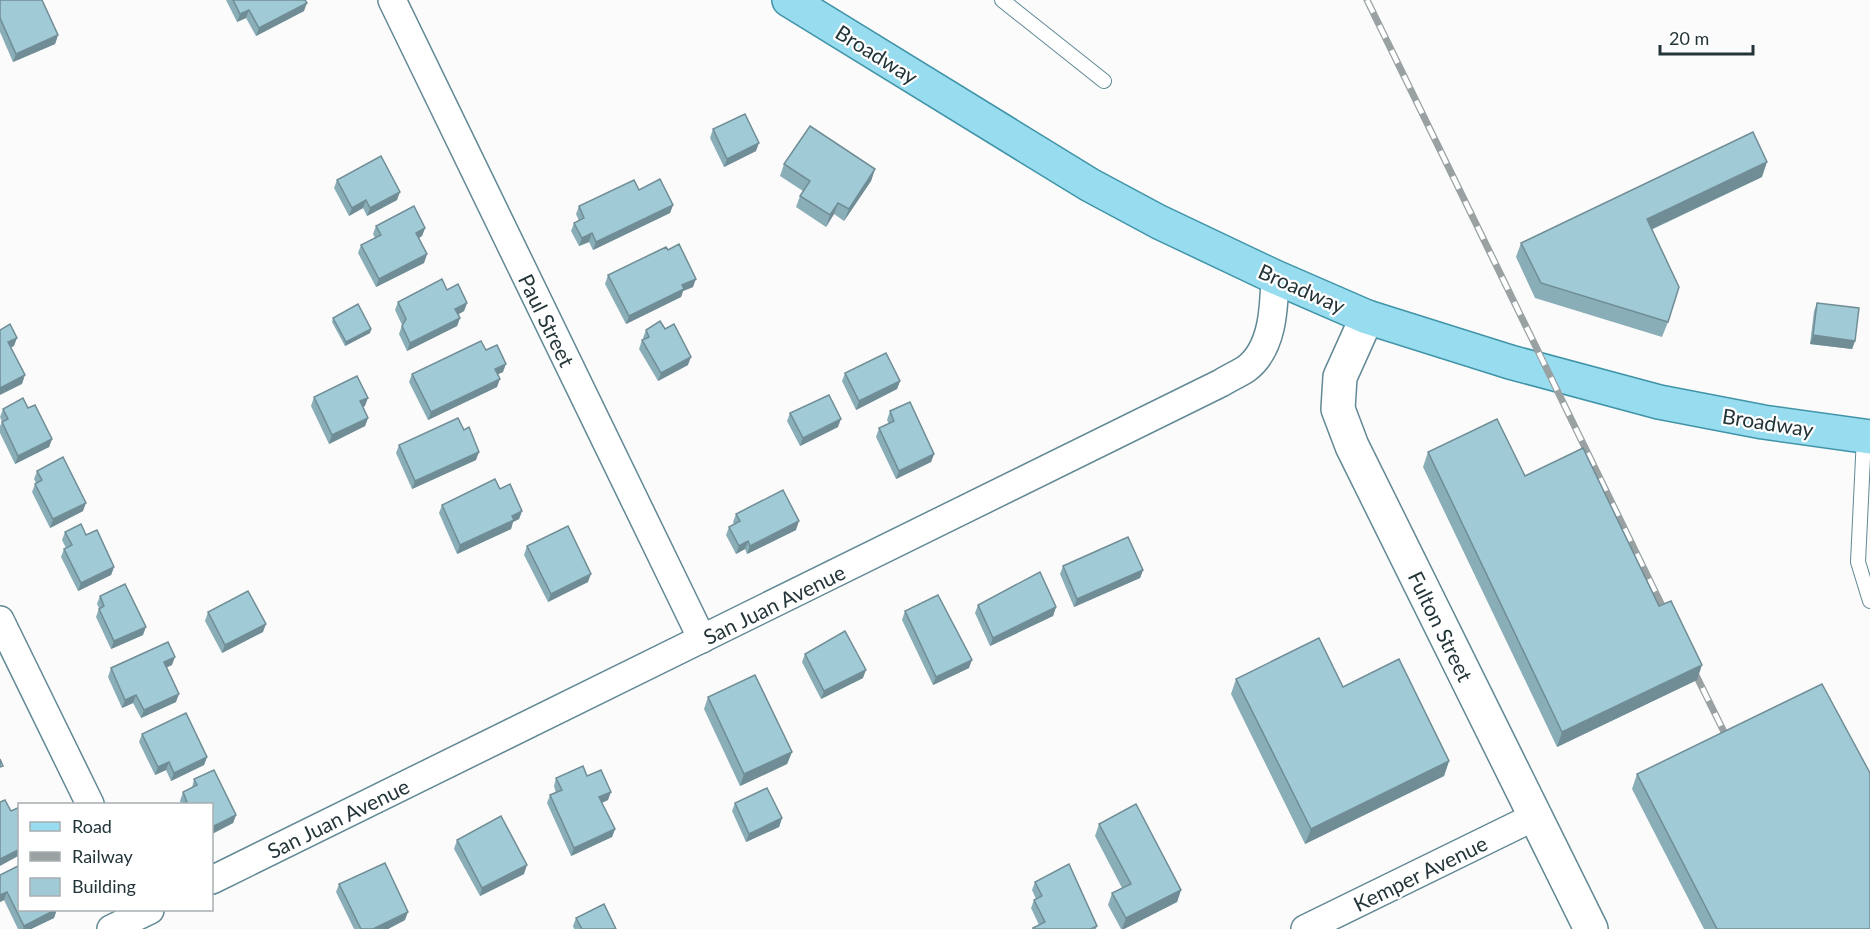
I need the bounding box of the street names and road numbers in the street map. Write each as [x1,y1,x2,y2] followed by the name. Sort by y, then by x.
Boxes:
[831,19,923,89] street label: Broadway
[1255,258,1349,318] street label: Broadway
[514,270,580,371] street label: Paul Street
[1721,402,1816,442] street label: Broadway
[699,559,849,649] street label: San Juan Avenue
[1404,567,1479,686] street label: Fulton Street
[263,773,413,863] street label: San Juan Avenue
[1349,830,1491,916] street label: Kemper Avenue

